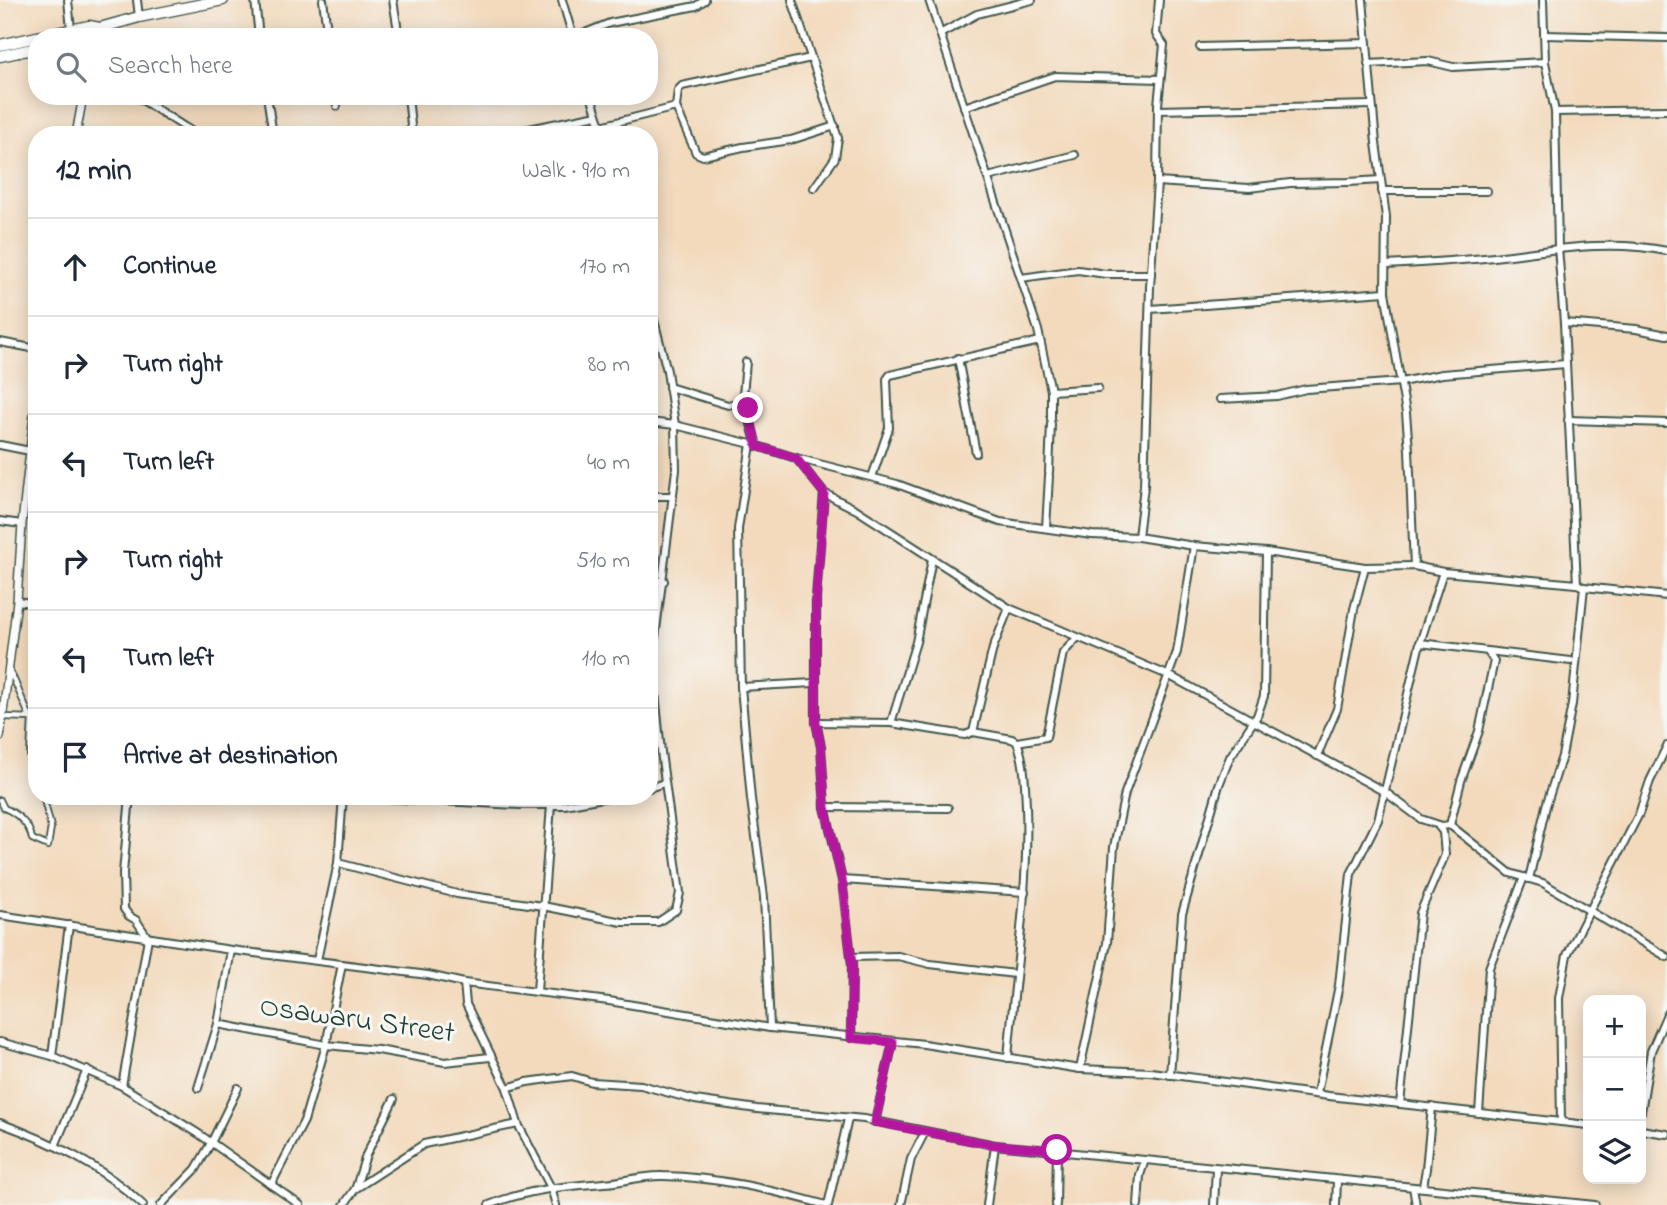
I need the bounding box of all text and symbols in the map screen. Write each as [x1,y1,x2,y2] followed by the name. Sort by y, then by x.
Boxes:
[28,28,658,105] search box
[52,48,90,86] icon: search
[108,48,233,86] text: Search here
[56,150,131,194] text: 12 min
[522,155,630,188] text: Walk · 910 m
[56,248,94,286] icon: ahead
[123,248,216,286] text: Continue
[580,251,630,284] text: 170 m
[56,346,94,384] icon: right
[123,346,223,384] text: Turn right
[588,349,630,382] text: 80 m
[732,392,763,423] route end
[56,444,94,482] icon: left
[123,444,214,482] text: Turn left
[587,447,630,480] text: 40 m
[56,542,94,580] icon: right
[123,542,223,580] text: Turn right
[576,545,630,578] text: 510 m
[56,640,94,678] icon: left
[123,640,214,678] text: Turn left
[582,643,630,676] text: 110 m
[56,738,94,776] icon: arrive
[123,738,338,776] text: Arrive at destination
[257,986,457,1056] street label: Osawaru Street
[1583,995,1646,1184] map controls
[1583,995,1646,1058] button: +
[1583,1058,1646,1121] button: −
[1583,1121,1646,1184] button: layers
[1041,1134,1072,1165] route start

